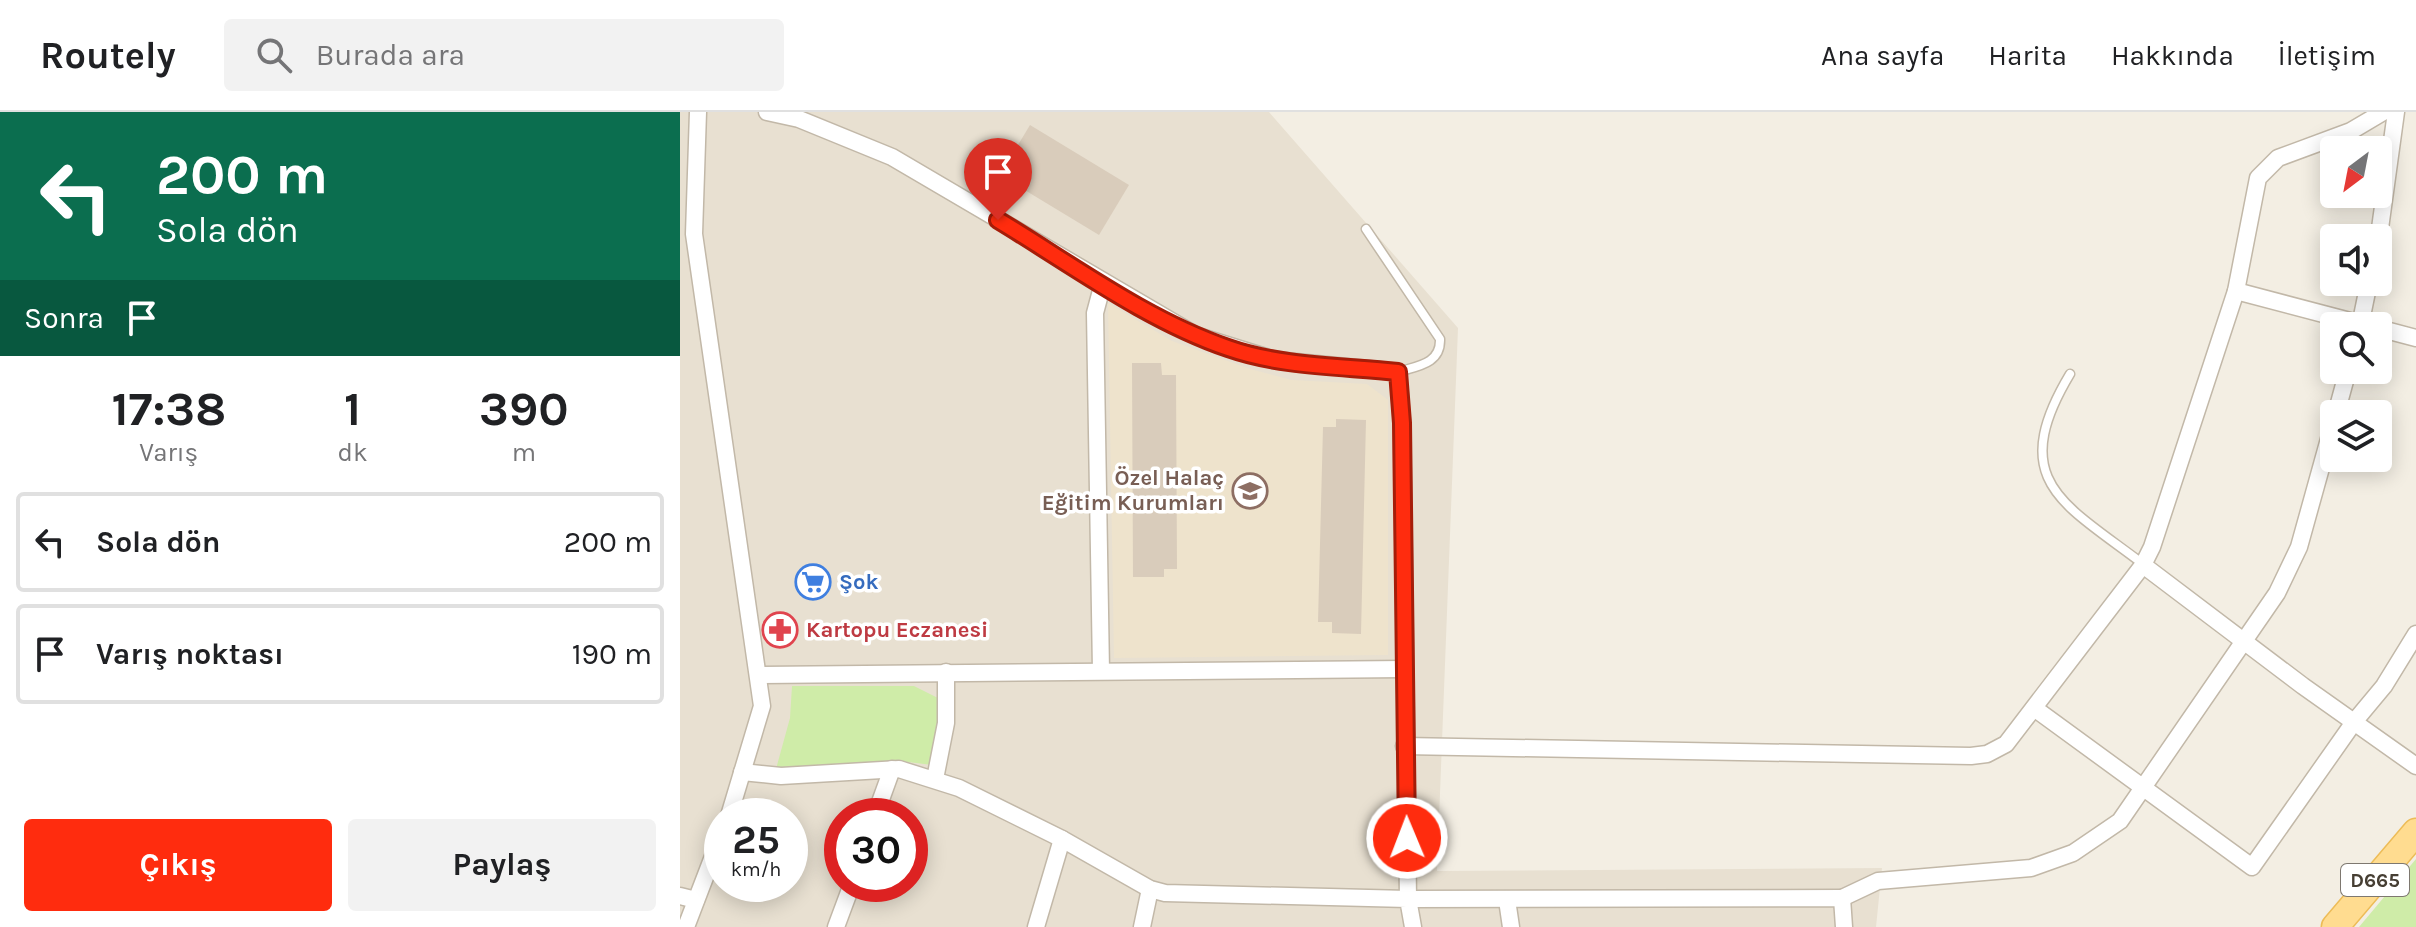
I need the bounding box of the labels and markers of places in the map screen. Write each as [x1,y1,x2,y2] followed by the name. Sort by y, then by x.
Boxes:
[964,138,1032,220] pin
[1042,465,1224,516] place label: Özel Halaç Eğitim Kurumları
[1231,472,1269,510] school or university icon: Özel Halaç Eğitim Kurumları
[794,563,832,601] supermarket icon: Şok
[839,569,879,595] place label: Şok
[761,611,799,649] pharmacy icon: Kartopu Eczanesi
[806,617,988,643] place label: Kartopu Eczanesi

